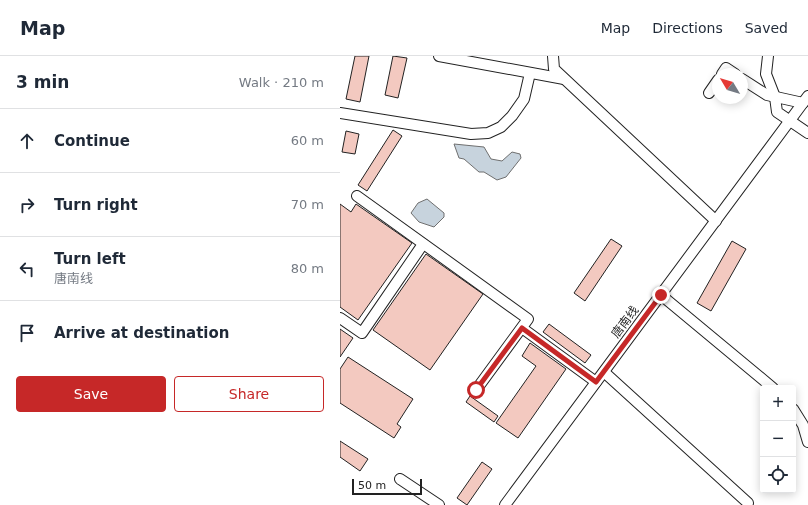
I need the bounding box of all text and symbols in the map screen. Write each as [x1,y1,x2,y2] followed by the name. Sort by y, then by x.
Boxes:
[20,17,65,39] text: Map
[601,20,630,36] text: Map
[652,20,723,36] text: Directions
[745,20,788,36] text: Saved
[712,68,748,104] north arrow
[16,72,69,92] text: 3 min
[239,75,324,90] text: Walk · 210 m
[16,130,38,152] icon: ahead
[54,132,130,150] text: Continue
[291,133,324,148] text: 60 m
[16,194,38,216] icon: right
[54,196,138,214] text: Turn right
[291,197,324,212] text: 70 m
[54,250,126,268] text: Turn left
[16,258,38,280] icon: left
[291,261,324,276] text: 80 m
[54,271,93,286] text: 唐南线
[652,286,670,304] route end
[609,303,641,341] street label: 唐南线
[16,322,38,344] icon: arrive
[54,324,229,342] text: Arrive at destination
[16,376,166,412] button: Save
[174,376,324,412] button: Share
[467,381,485,399] route start
[760,385,796,493] map controls
[760,385,796,421] button: +
[760,421,796,457] button: −
[760,457,796,493] button: locate
[352,477,422,496] scale bar
[358,479,386,492] text: 50 m

